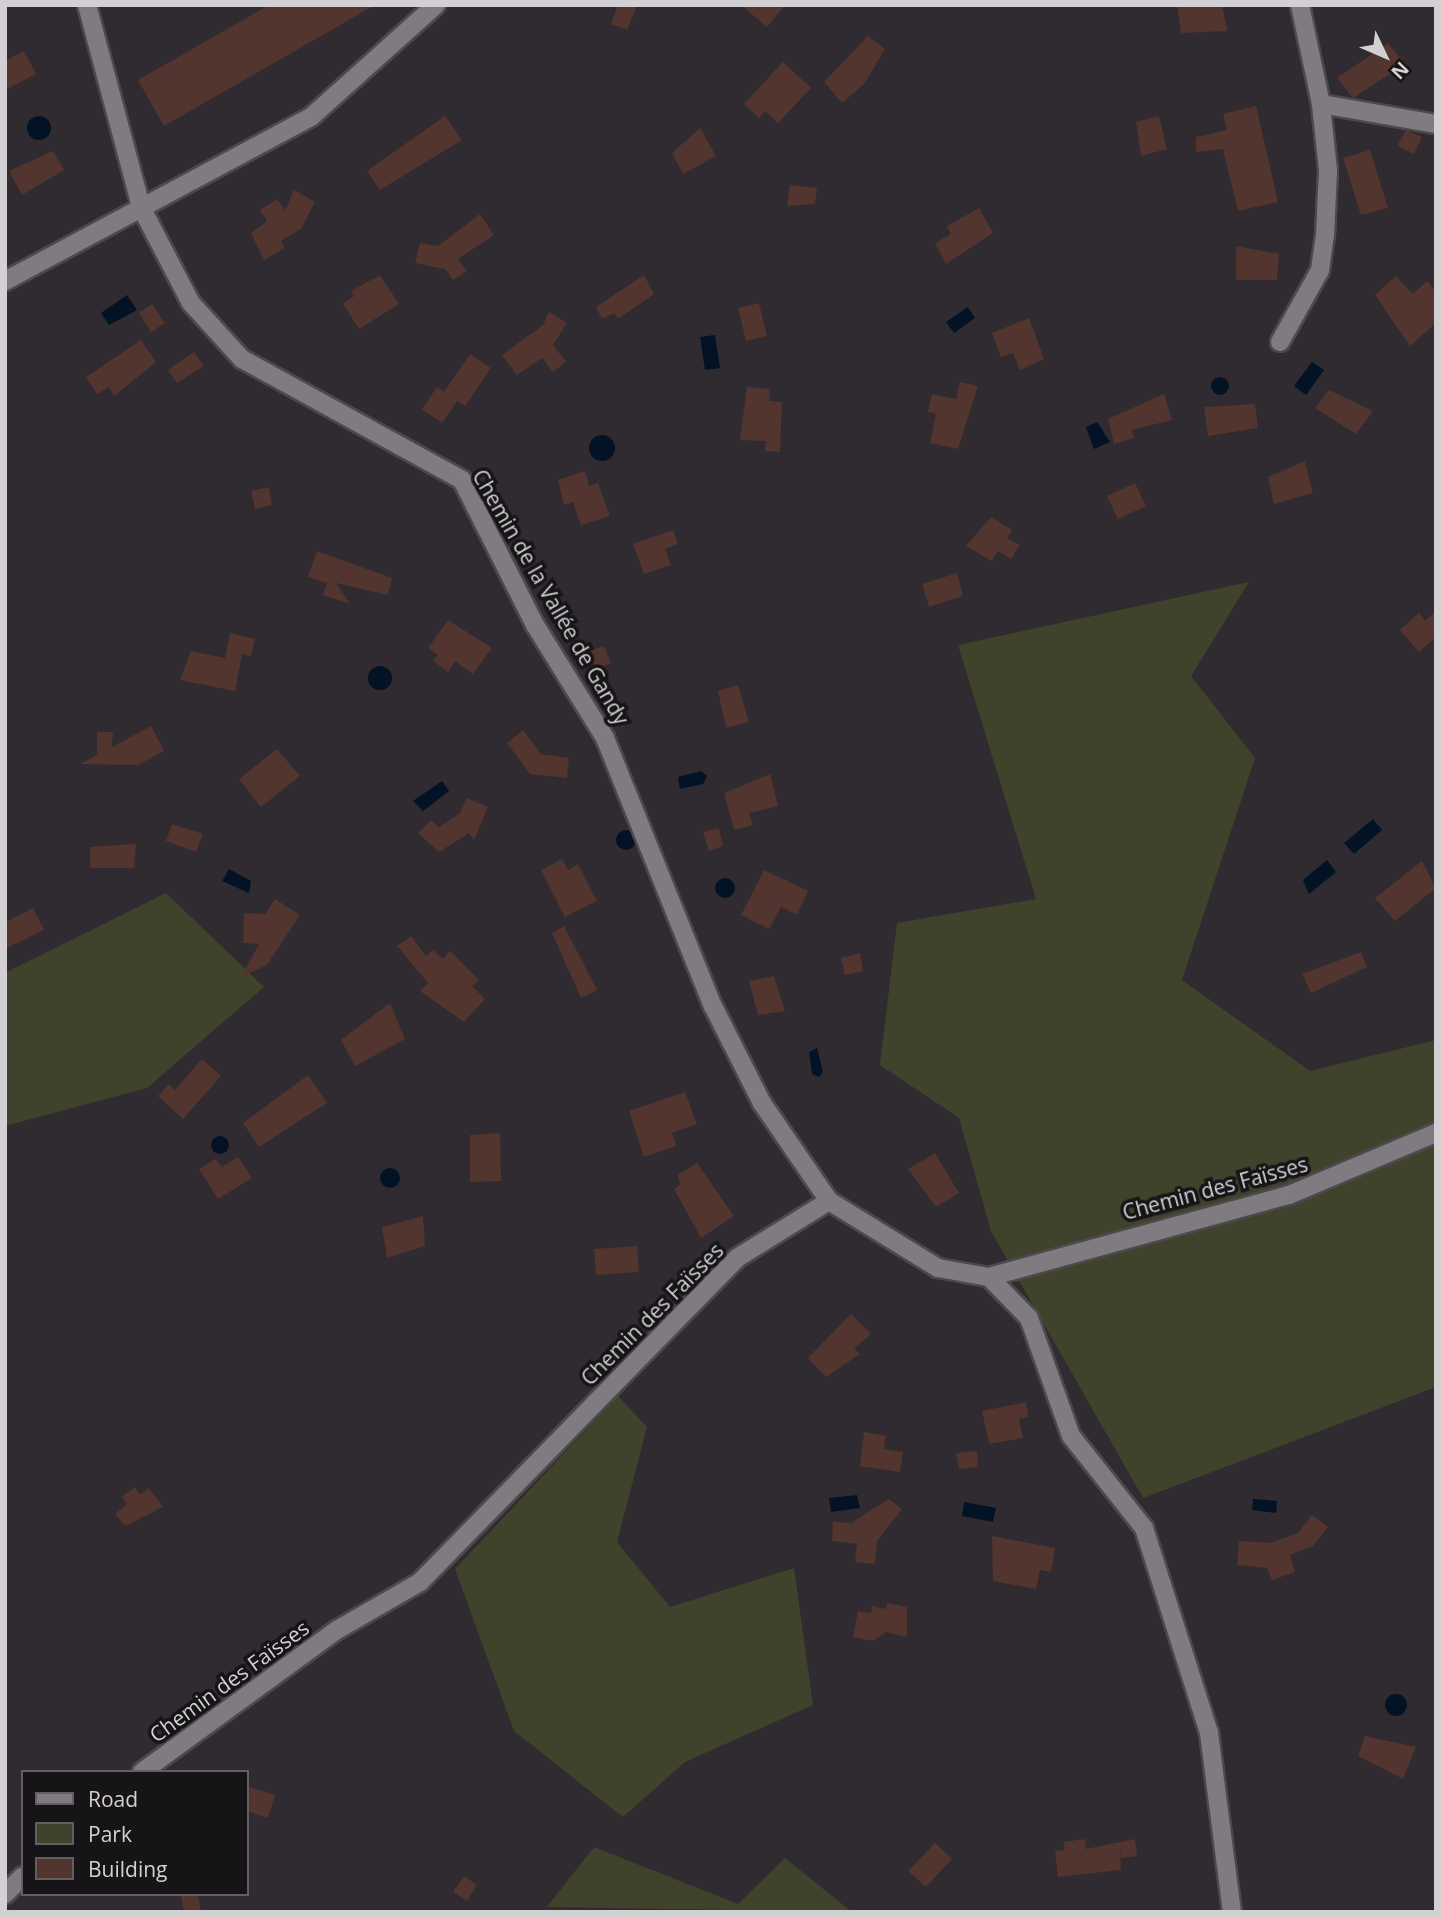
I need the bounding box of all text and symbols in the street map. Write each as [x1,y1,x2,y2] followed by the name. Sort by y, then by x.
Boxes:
[1350,21,1420,91] north arrow
[1385,56,1415,85] text: N
[467,465,635,729] street label: Chemin de la Vallée de Gandy
[1120,1151,1310,1225] street label: Chemin des Faïsses
[576,1238,728,1390] street label: Chemin des Faïsses
[144,1615,314,1747] street label: Chemin des Faïsses
[21,1770,248,1896] legend
[88,1785,138,1813] text: Road
[88,1820,132,1848] text: Park
[88,1855,167,1883] text: Building

